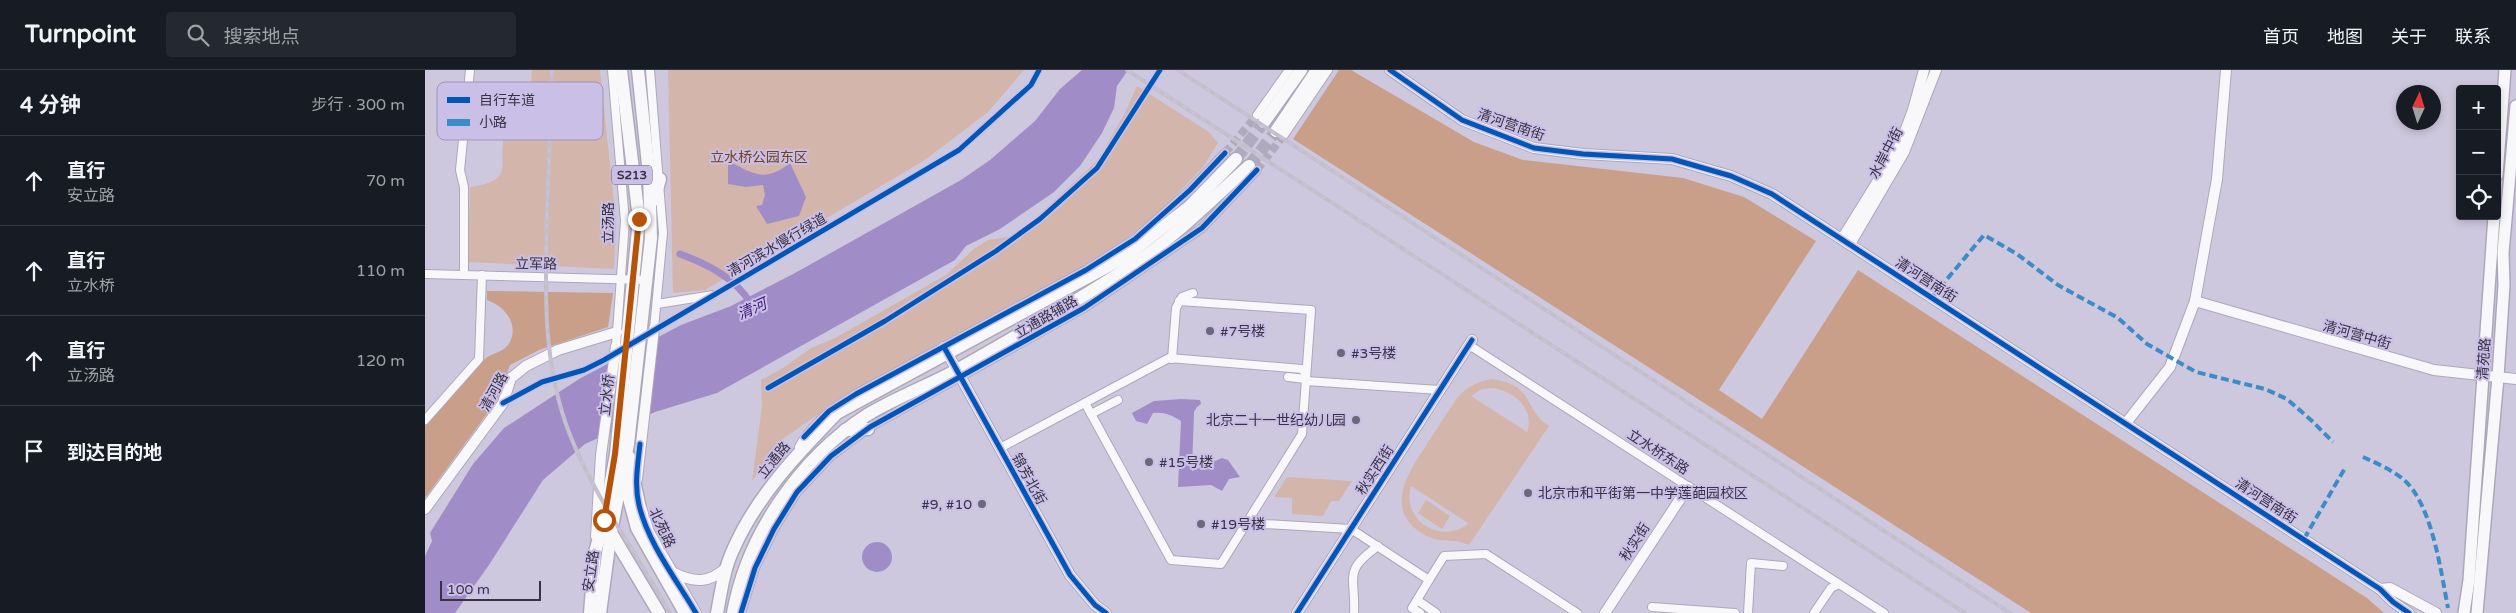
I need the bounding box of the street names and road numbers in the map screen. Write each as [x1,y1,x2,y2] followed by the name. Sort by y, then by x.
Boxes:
[1475,106,1547,144] street label: 清河营南街
[1865,124,1907,182] street label: 水岸中街
[612,166,652,184] road number: S213
[600,202,617,244] street label: 立汤路
[724,210,830,280] street label: 清河滨水慢行绿道
[1892,254,1960,306] street label: 清河营南街
[515,255,557,273] street label: 立军路
[1011,292,1081,342] street label: 立通路辅路
[2321,317,2393,353] street label: 清河营中街
[2474,337,2494,381] street label: 清苑路
[476,370,512,414] street label: 清河路
[596,373,618,417] street label: 立水桥
[1624,426,1692,478] street label: 立水桥东路
[754,438,794,482] street label: 立通路
[1353,442,1397,498] street label: 秋实西街
[1008,450,1050,508] street label: 锦芳北街
[2232,475,2300,527] street label: 清河营南街
[645,505,679,551] street label: 北苑路
[1616,520,1654,564] street label: 秋实街
[580,549,602,593] street label: 安立路

